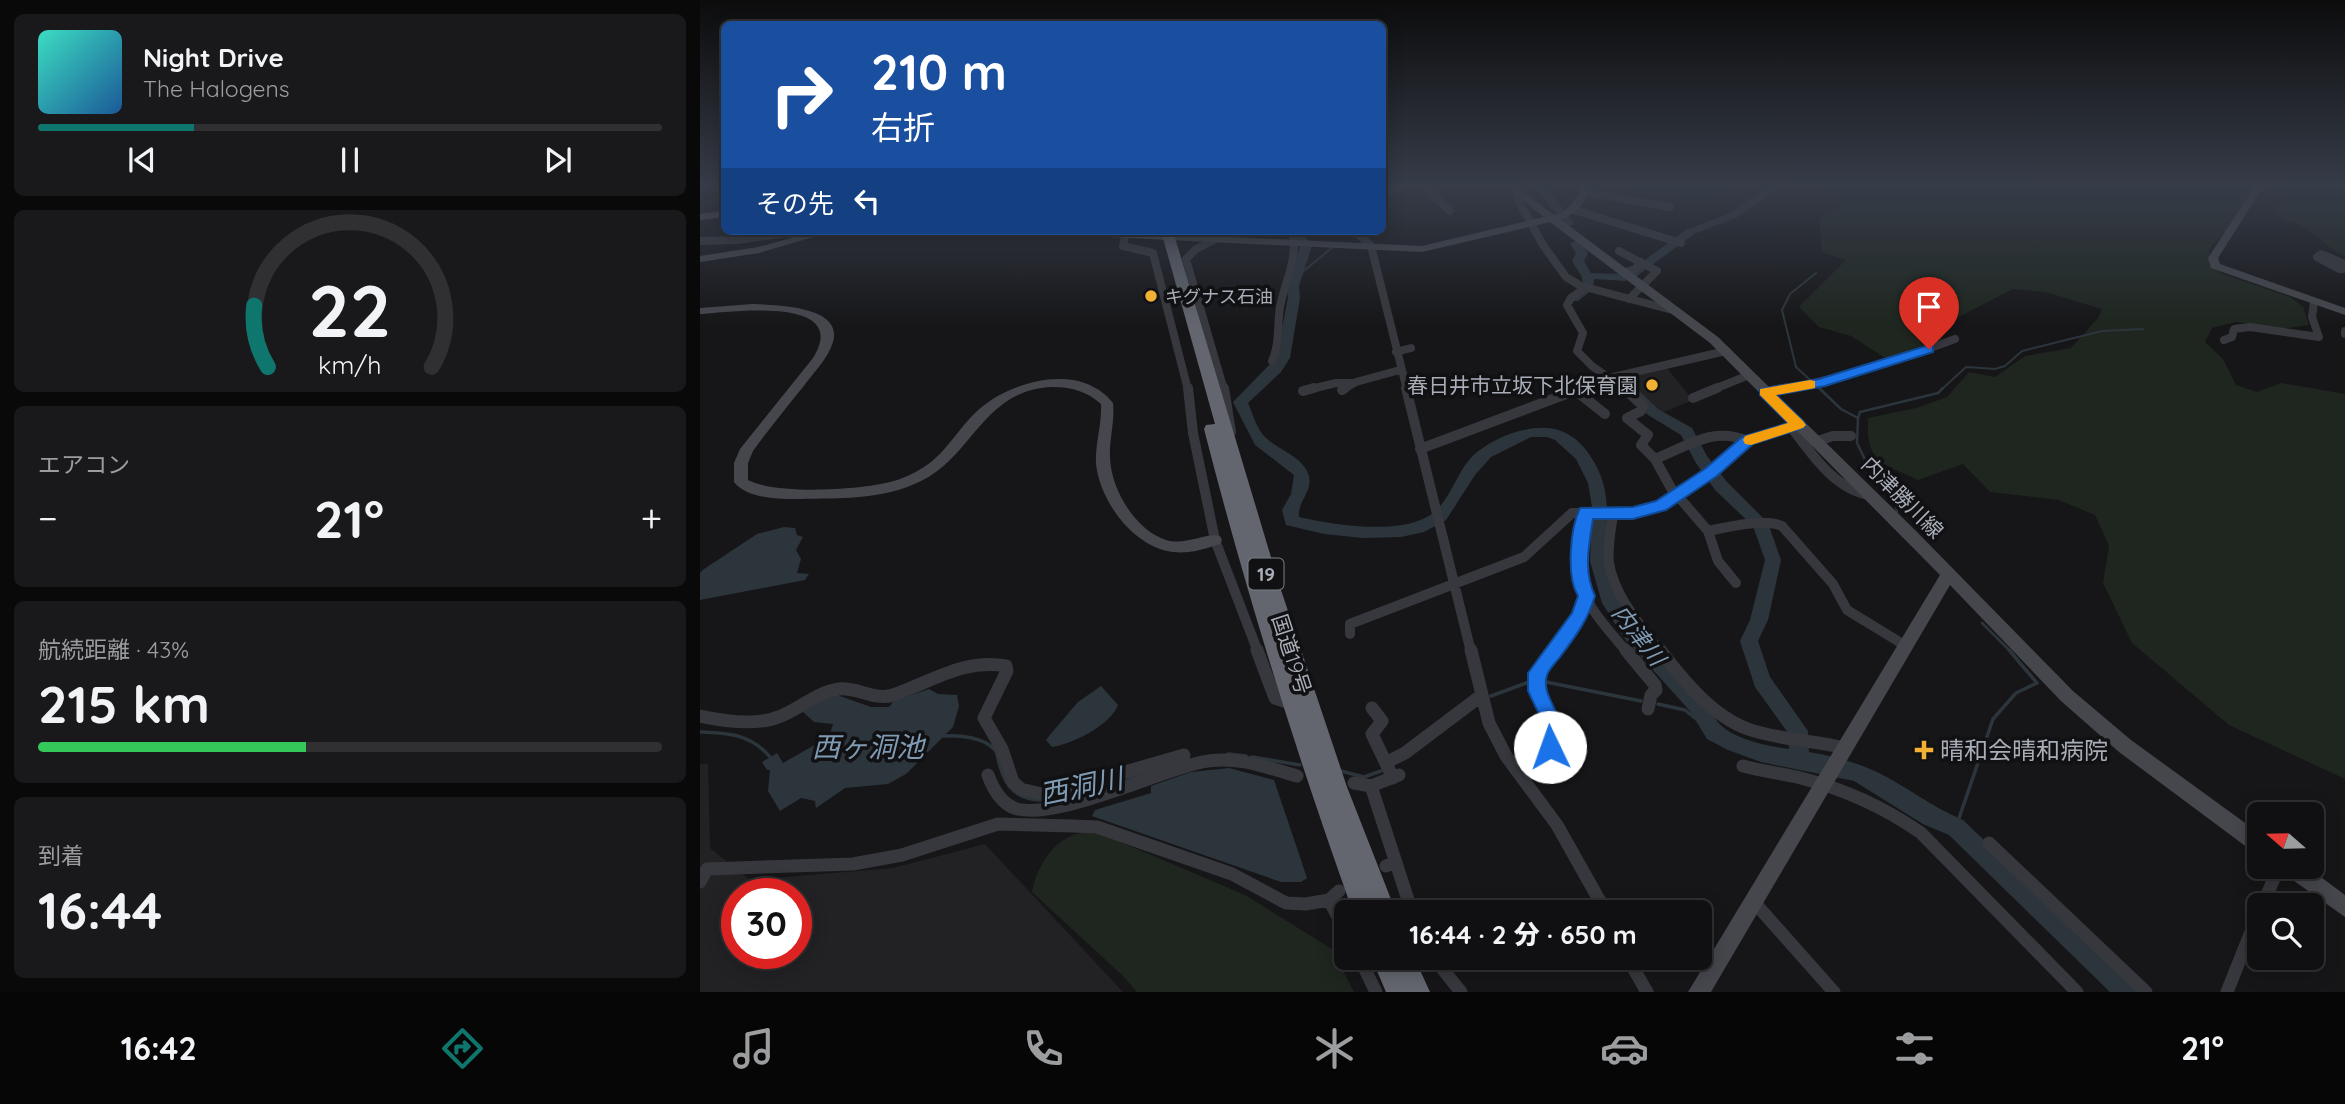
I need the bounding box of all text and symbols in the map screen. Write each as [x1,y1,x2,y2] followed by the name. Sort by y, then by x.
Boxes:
[143,41,284,74] text: Night Drive
[871,41,1007,102] text: 210 m
[756,49,847,140] icon: right
[143,74,290,103] text: The Halogens
[871,107,935,147] text: 右折
[123,141,161,179] icon: previous
[331,141,369,179] icon: pause
[539,141,577,179] icon: next
[848,182,886,220] icon: left
[756,187,834,220] text: その先
[309,264,391,355] text: 22
[1899,277,1959,349] pin
[1165,285,1273,308] place label: キグナス石油
[1143,288,1159,304] marker: キグナス石油
[1910,288,1948,326] icon: arrive
[318,348,382,379] text: km/h
[1407,372,1638,398] place label: 春日井市立坂下北保育園
[1644,377,1660,393] marker: 春日井市立坂下北保育園
[38,450,130,479] text: エアコン
[1857,451,1949,543] street label: 内津勝川線
[314,486,384,551] text: 21°
[38,494,58,542] text: −
[641,494,662,542] text: +
[1248,558,1284,590] road number: 19
[1606,599,1674,673] water label: 内津川
[1267,611,1317,697] street label: 国道19号
[38,635,189,664] text: 航続距離 · 43%
[38,671,210,736] text: 215 km
[1513,710,1587,784] position arrow
[812,729,927,764] water label: 西ヶ洞池
[1940,735,2108,765] place label: 晴和会晴和病院
[1914,740,1934,760] marker: 晴和会晴和病院
[1036,760,1129,812] water label: 西洞川
[2247,802,2324,878] north arrow
[2247,802,2324,970] map controls
[38,841,84,870] text: 到着
[38,877,162,942] text: 16:44
[721,878,812,969] speed limit sign: 30
[2247,893,2324,970] button: search
[1409,918,1637,951] text: 16:44 · 2 分 · 650 m
[438,1024,487,1073] icon: directions
[729,1024,778,1073] icon: music
[1019,1024,1068,1073] icon: phone
[1310,1024,1359,1073] icon: climate
[1600,1024,1649,1073] icon: car
[1890,1024,1939,1073] icon: filters
[121,1028,197,1068] text: 16:42
[2181,1028,2224,1068] text: 21°

